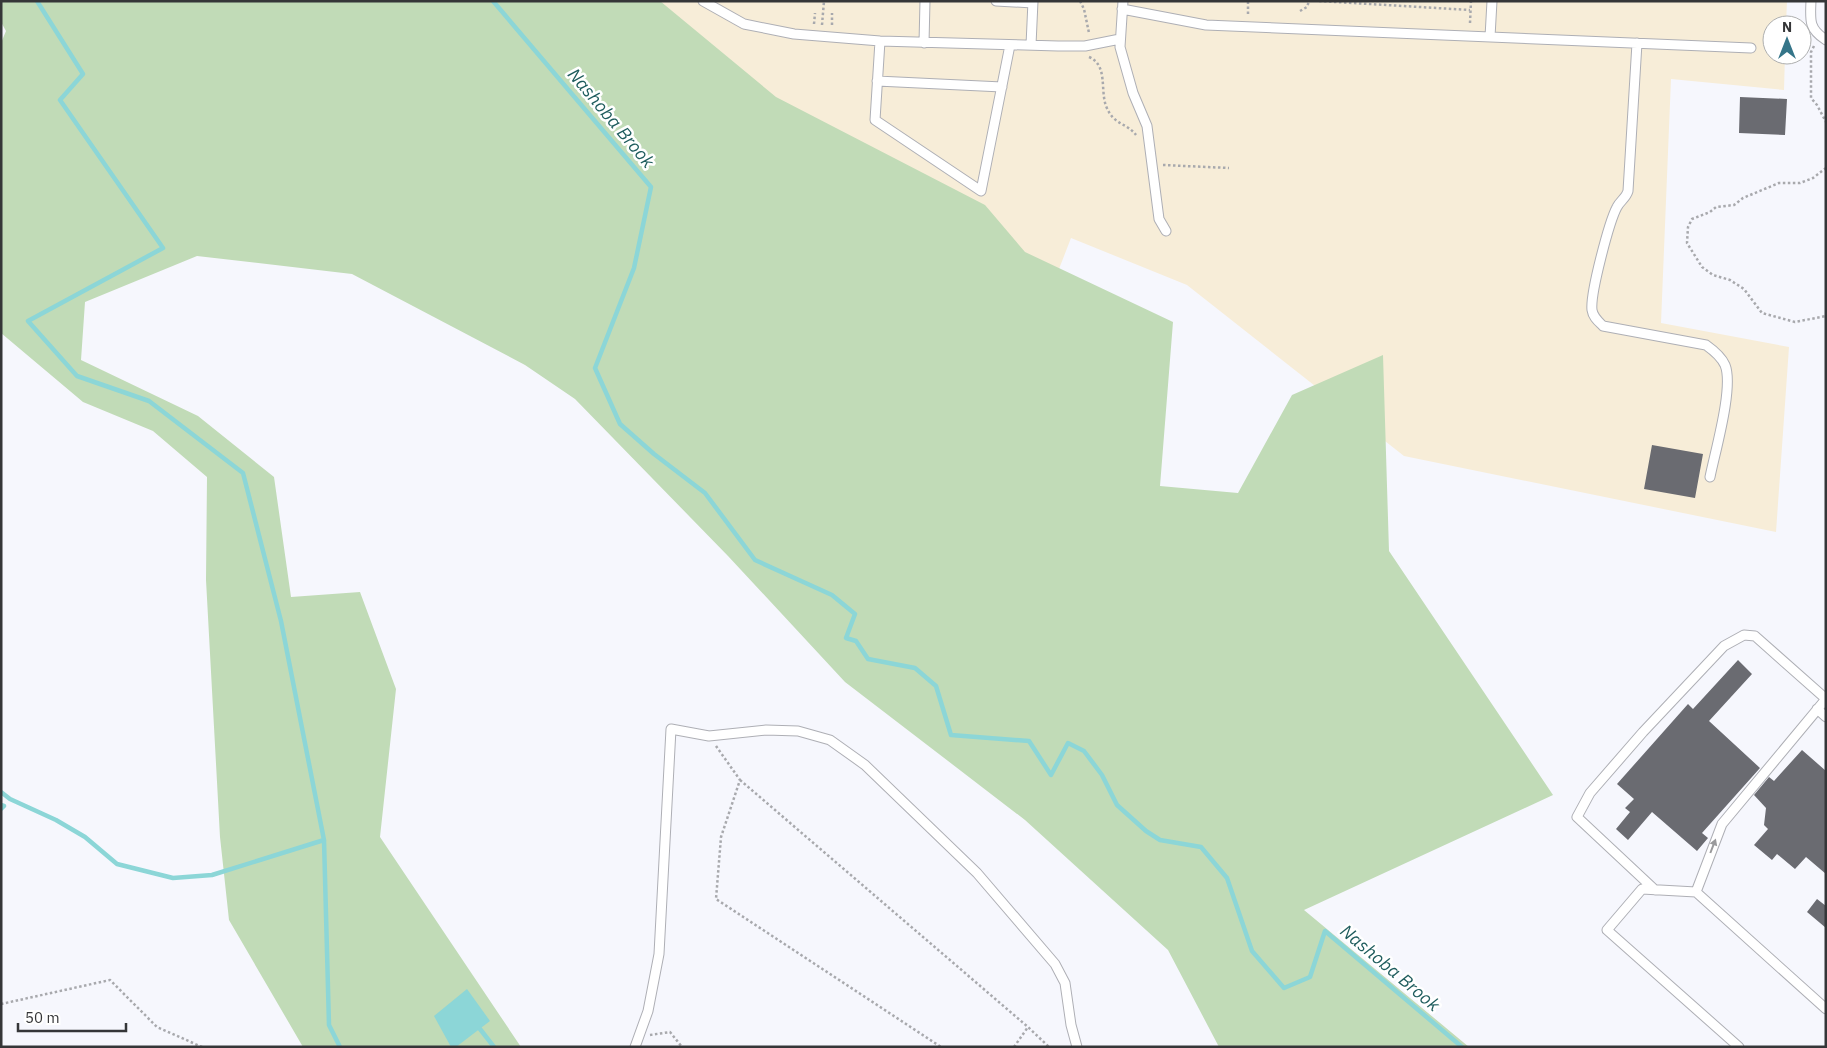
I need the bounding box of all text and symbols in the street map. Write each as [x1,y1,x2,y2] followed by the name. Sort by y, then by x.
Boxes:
[1762,15,1812,65] north arrow
[1782,18,1792,36] text: N
[563,63,660,173] water label: Nashoba Brook
[1710,839,1718,853] one-way arrow
[1336,919,1445,1016] water label: Nashoba Brook
[18,1000,125,1032] scale bar
[25,1008,60,1027] text: 50 m

